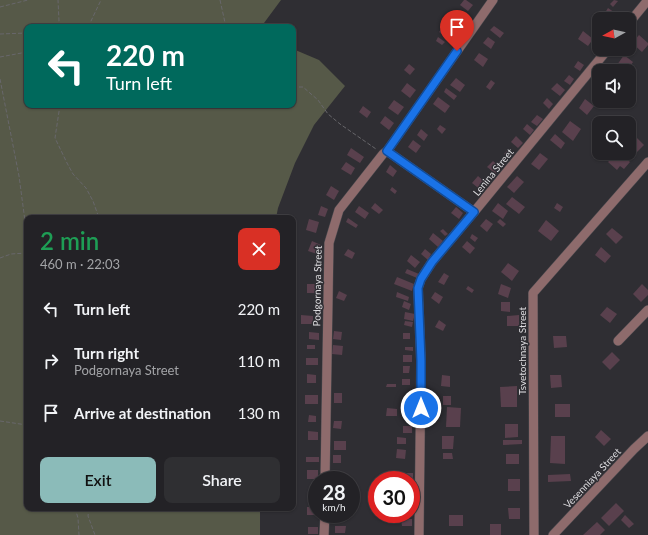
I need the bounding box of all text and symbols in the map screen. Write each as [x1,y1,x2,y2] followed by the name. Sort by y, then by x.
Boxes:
[440,10,474,51] pin
[592,12,636,56] north arrow
[592,12,636,160] map controls
[446,16,468,38] icon: arrive
[106,38,185,72] text: 220 m
[40,40,92,92] icon: left
[592,64,636,108] button: sound
[106,72,172,94] text: Turn left
[592,116,636,160] button: search
[470,146,516,198] street label: Lenina Street
[40,226,99,255] text: 2 min
[238,228,280,270] button: close
[310,245,324,326] street label: Podgornaya Street
[40,256,120,272] text: 460 m · 22:03
[40,298,62,320] icon: left
[74,300,130,318] text: Turn left
[238,300,280,318] text: 220 m
[516,306,528,395] street label: Tsvetochnaya Street
[74,344,139,362] text: Turn right
[40,350,62,372] icon: right
[238,352,280,370] text: 110 m
[74,362,179,378] text: Podgornaya Street
[400,387,442,429] position arrow
[40,402,62,424] icon: arrive
[74,404,211,422] text: Arrive at destination
[238,404,280,422] text: 130 m
[561,445,623,511] street label: Vesenniaya Street
[40,457,156,503] button: Exit
[164,457,280,503] button: Share
[368,471,420,523] speed limit sign: 30
[322,480,346,504] text: 28
[322,501,346,513] text: km/h

